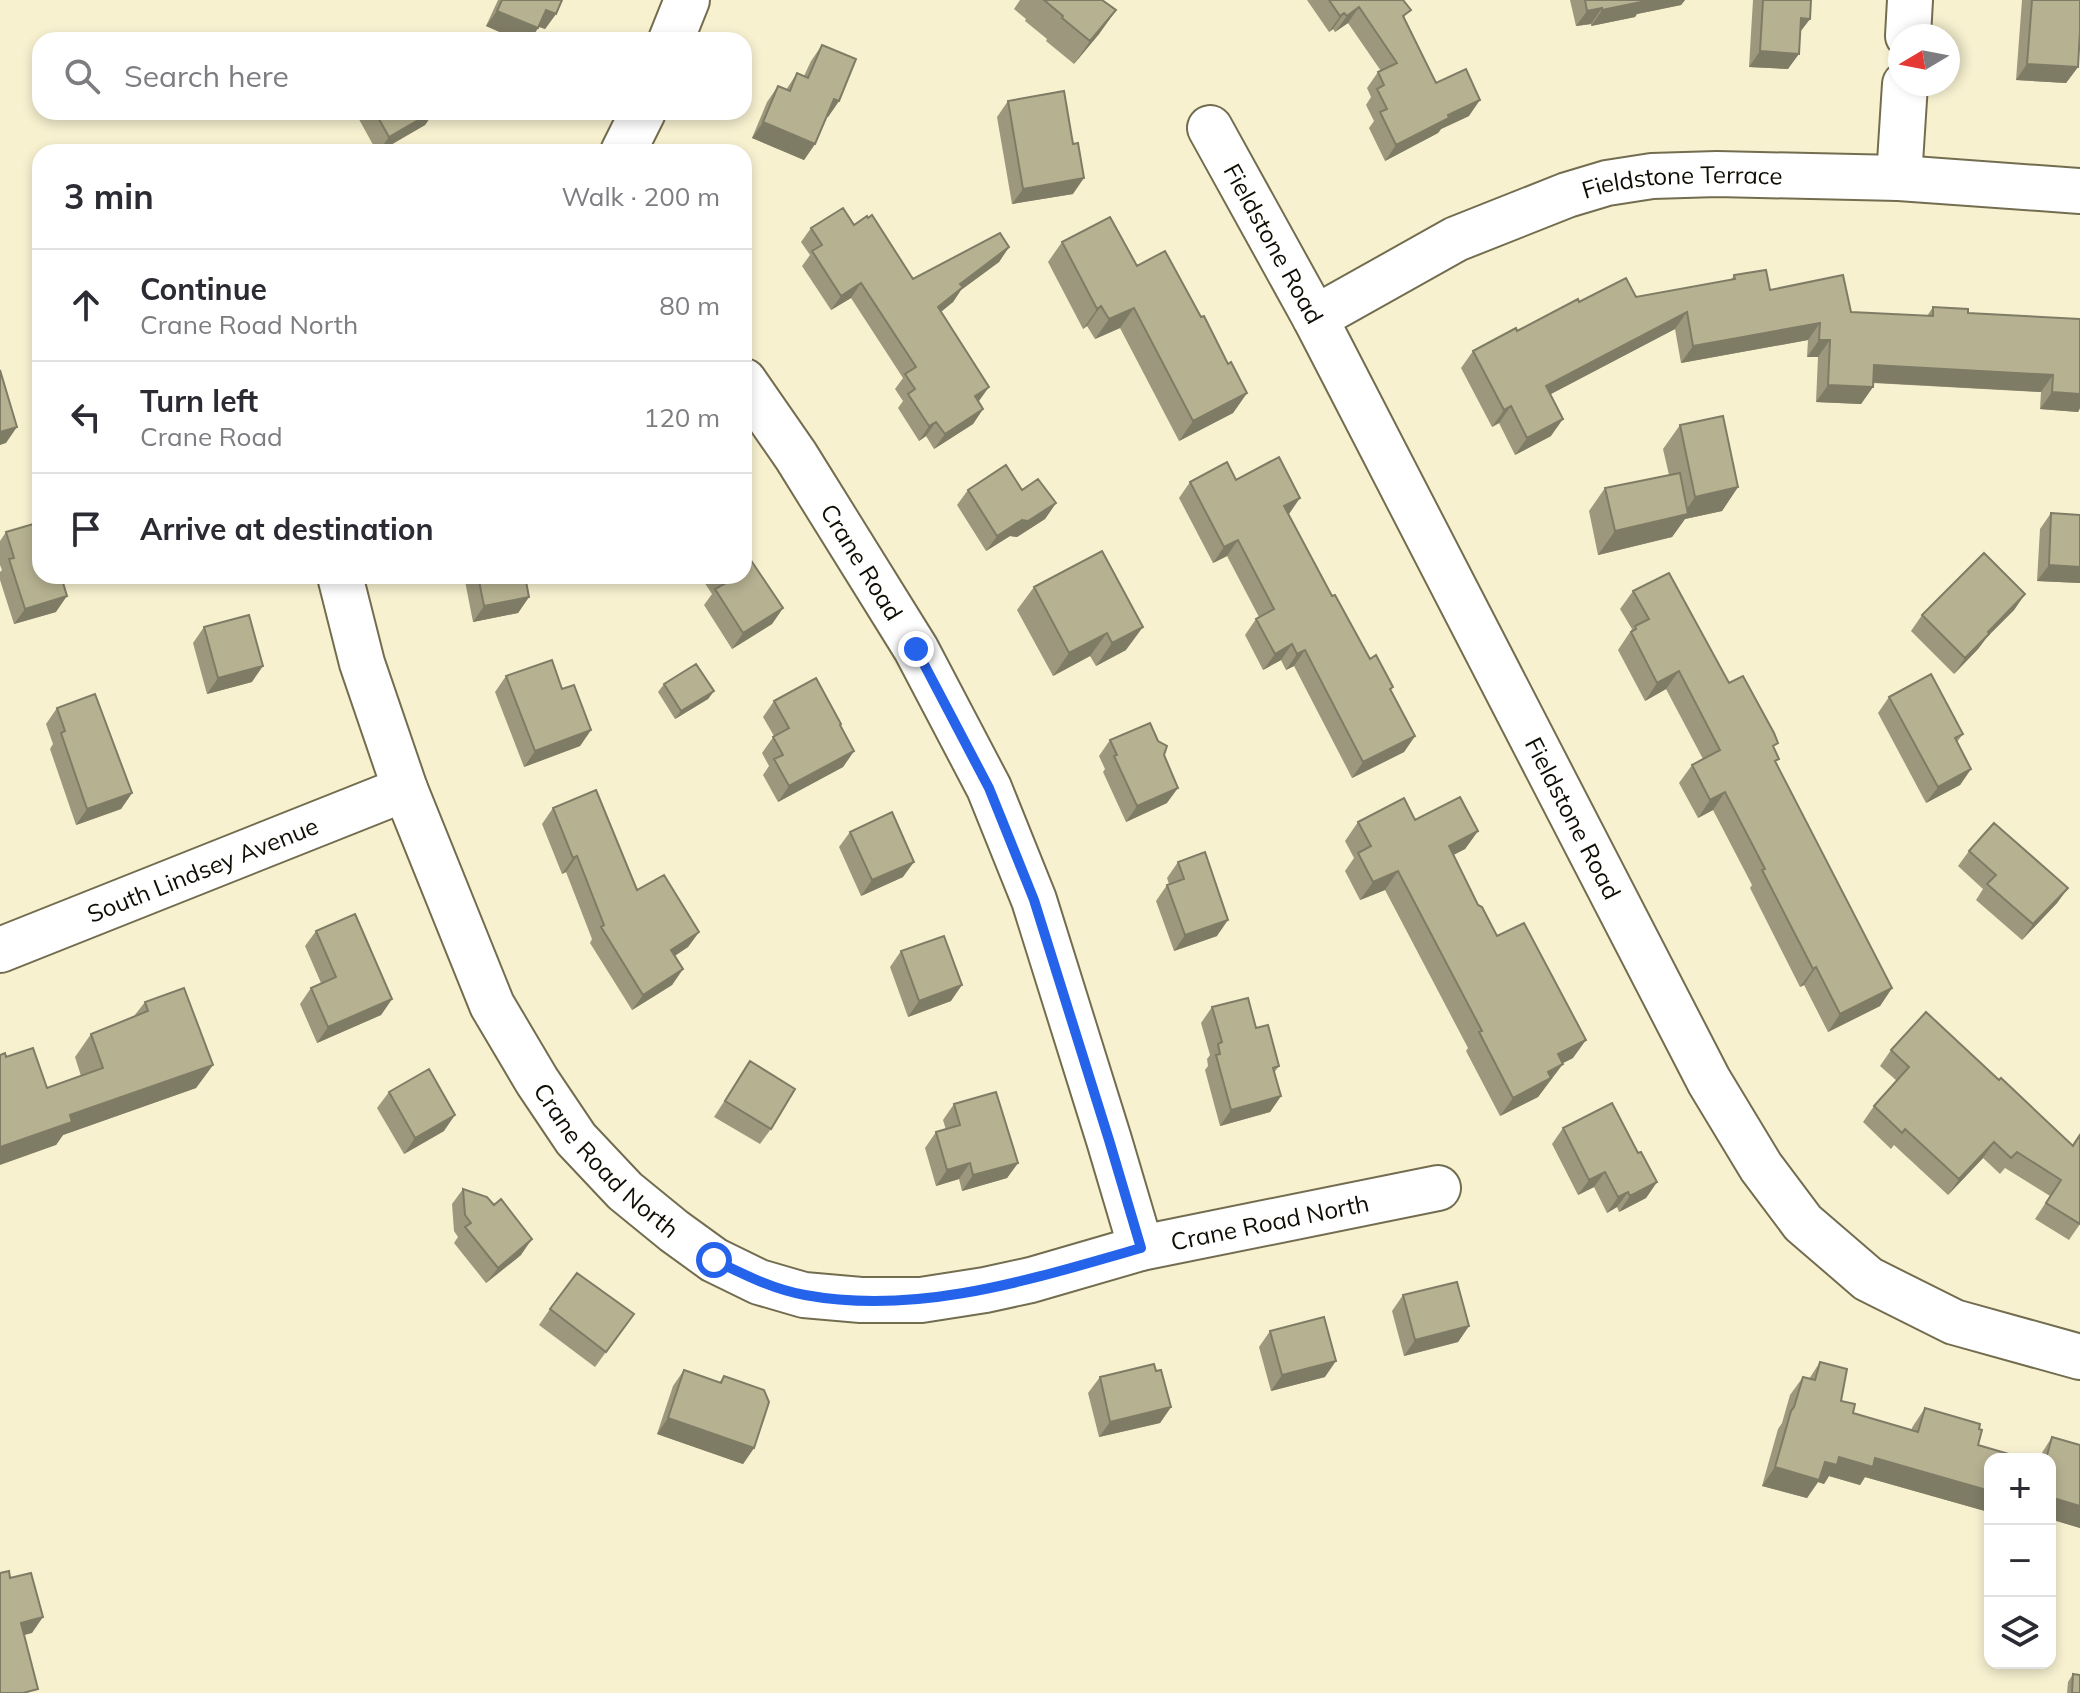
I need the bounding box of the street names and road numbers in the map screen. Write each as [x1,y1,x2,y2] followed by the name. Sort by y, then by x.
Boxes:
[1218,158,1330,329] street label: Fieldstone Road
[1578,159,1783,205] street label: Fieldstone Terrace
[814,498,909,626] street label: Crane Road
[1519,732,1628,904] street label: Fieldstone Road
[83,810,322,929] street label: South Lindsey Avenue
[527,1077,685,1244] street label: Crane Road North
[1168,1187,1371,1257] street label: Crane Road North

